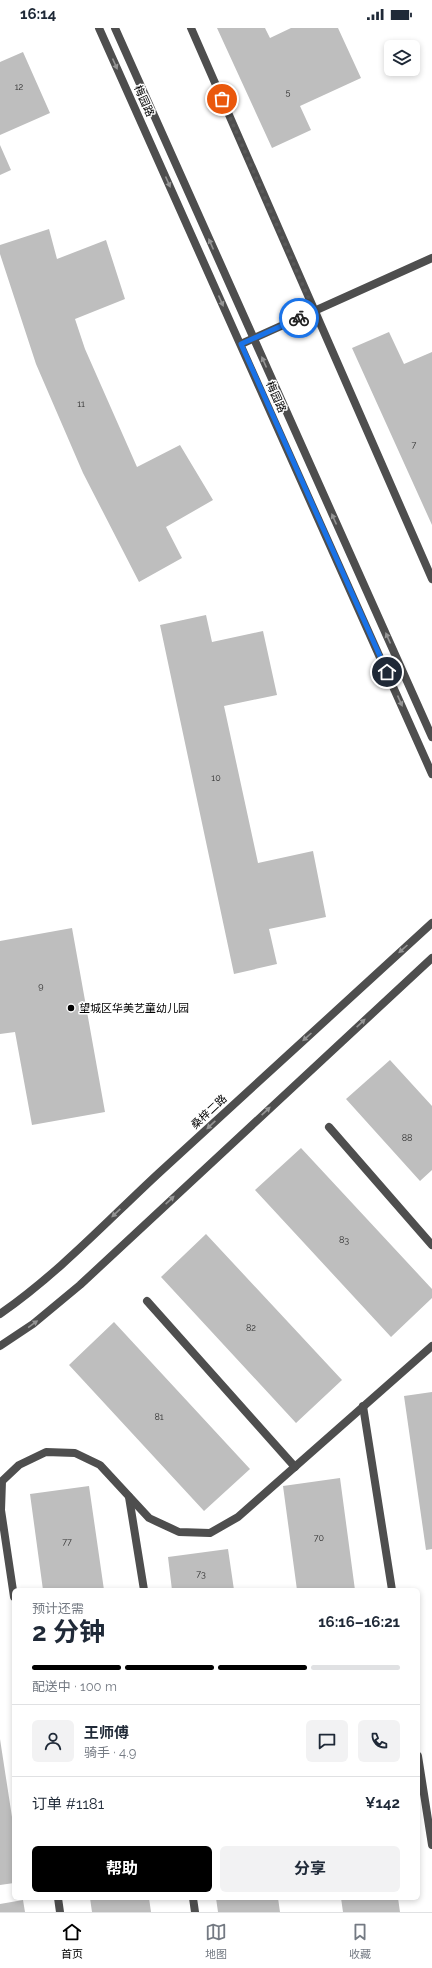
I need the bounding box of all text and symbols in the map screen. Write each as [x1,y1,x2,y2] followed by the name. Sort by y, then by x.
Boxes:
[20,5,56,23] text: 16:14
[384,40,420,76] map controls
[384,40,420,76] button: layers
[113,58,119,70] one-way arrow
[15,82,24,92] house number: 12
[205,82,239,116] pin
[131,83,157,119] street label: 梅园路
[286,87,291,97] house number: 5
[211,88,233,110] icon: bag
[165,177,171,188] one-way arrow
[208,238,214,249] one-way arrow
[218,295,224,307] one-way arrow
[279,298,319,338] courier
[288,307,310,329] icon: bike
[261,357,267,368] one-way arrow
[263,379,289,415] street label: 梅园路
[77,399,85,409] house number: 11
[412,440,417,450] house number: 7
[331,513,337,525] one-way arrow
[384,631,390,643] one-way arrow
[370,655,404,689] pin
[376,661,398,683] icon: home
[397,696,403,708] one-way arrow
[211,773,221,783] house number: 10
[398,945,408,954] one-way arrow
[38,981,44,991] house number: 9
[79,1002,189,1015] place label: 望城区华美艺童幼儿园
[66,1003,76,1013] marker: 望城区华美艺童幼儿园
[356,1018,366,1028] one-way arrow
[302,1032,312,1042] one-way arrow
[188,1092,230,1132] street label: 桑梓二路
[261,1106,271,1116] one-way arrow
[206,1120,216,1129] one-way arrow
[402,1133,412,1143] house number: 88
[165,1195,176,1204] one-way arrow
[111,1208,121,1218] one-way arrow
[339,1235,349,1245] house number: 83
[27,1320,38,1328] one-way arrow
[246,1323,256,1333] house number: 82
[154,1412,164,1422] house number: 81
[314,1533,325,1543] house number: 70
[62,1537,72,1547] house number: 77
[196,1569,206,1579] house number: 73
[32,1601,84,1616] text: 预计还需
[318,1613,400,1631] text: 16:16–16:21
[32,1617,105,1647] text: 2 分钟
[32,1679,117,1694] text: 配送中 · 100 m
[32,1720,74,1762] button: person
[306,1720,348,1762] button: chat
[358,1720,400,1762] button: phone
[84,1724,129,1742] text: 王师傅
[84,1745,136,1760] text: 骑手 · 4.9
[365,1794,400,1812] text: ¥142
[32,1795,104,1813] text: 订单 #1181
[32,1846,212,1892] button: 帮助
[220,1846,400,1892] button: 分享
[61,1921,83,1961] tab: 首页
[205,1921,227,1961] tab: 地图
[349,1921,371,1961] tab: 收藏

